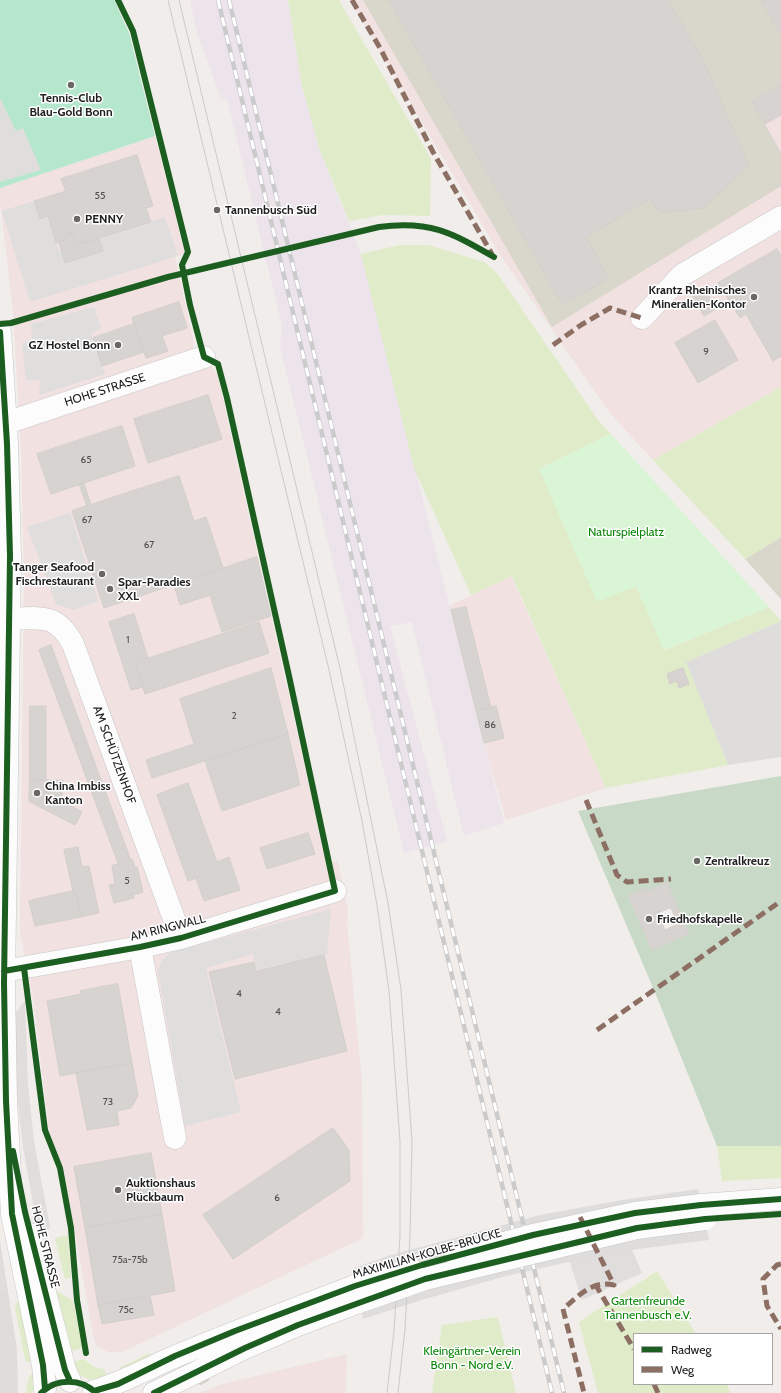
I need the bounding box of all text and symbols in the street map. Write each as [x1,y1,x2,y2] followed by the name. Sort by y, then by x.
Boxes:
[66,80,76,90] marker: Tennis-Club Blau-Gold Bonn
[29,91,113,119] place label: Tennis-Club Blau-Gold Bonn
[95,190,105,202] house number: 55
[225,203,317,217] place label: Tannenbusch Süd
[212,205,222,215] marker: Tannenbusch Süd
[85,212,123,226] place label: PENNY
[72,214,82,224] marker: PENNY
[649,283,746,311] place label: Krantz Rheinisches Mineralien-Kontor
[749,292,759,302] marker: Krantz Rheinisches Mineralien-Kontor
[28,338,110,352] place label: GZ Hostel Bonn
[113,340,123,350] marker: GZ Hostel Bonn
[703,346,709,358] house number: 9
[63,370,147,410] street label: HOHE STRASSE
[80,454,92,466] house number: 65
[82,514,92,526] house number: 67
[588,525,664,539] park label: Naturspielplatz
[144,539,154,551] house number: 67
[13,560,94,588] place label: Tanger Seafood Fischrestaurant
[97,569,107,579] marker: Tanger Seafood Fischrestaurant
[118,575,191,603] place label: Spar-Paradies XXL
[105,584,115,594] marker: Spar-Paradies XXL
[126,634,130,646] house number: 1
[90,704,138,806] street label: AM SCHÜTZENHOF
[231,710,237,722] house number: 2
[484,719,496,731] house number: 86
[45,779,111,807] place label: China Imbiss Kanton
[32,788,42,798] marker: China Imbiss Kanton
[705,854,769,868] place label: Zentralkreuz
[692,856,702,866] marker: Zentralkreuz
[124,875,130,887] house number: 5
[129,912,207,944] street label: AM RINGWALL
[657,912,742,926] place label: Friedhofskapelle
[644,914,654,924] marker: Friedhofskapelle
[236,988,242,1000] house number: 4
[275,1006,281,1018] house number: 4
[103,1096,113,1108] house number: 73
[126,1176,196,1204] place label: Auktionshaus Plückbaum
[113,1185,123,1195] marker: Auktionshaus Plückbaum
[274,1192,280,1204] house number: 6
[28,1204,62,1290] street label: HOHE STRASSE
[351,1226,503,1282] street label: MAXIMILIAN-KOLBE-BRÜCKE
[112,1254,148,1266] house number: 75a-75b
[604,1294,692,1322] park label: Gartenfreunde Tannenbusch e.V.
[119,1304,133,1316] house number: 75c
[633,1333,773,1385] legend
[671,1342,711,1357] text: Radweg
[423,1344,521,1372] park label: Kleingärtner-Verein Bonn - Nord e.V.
[671,1362,694,1377] text: Weg

